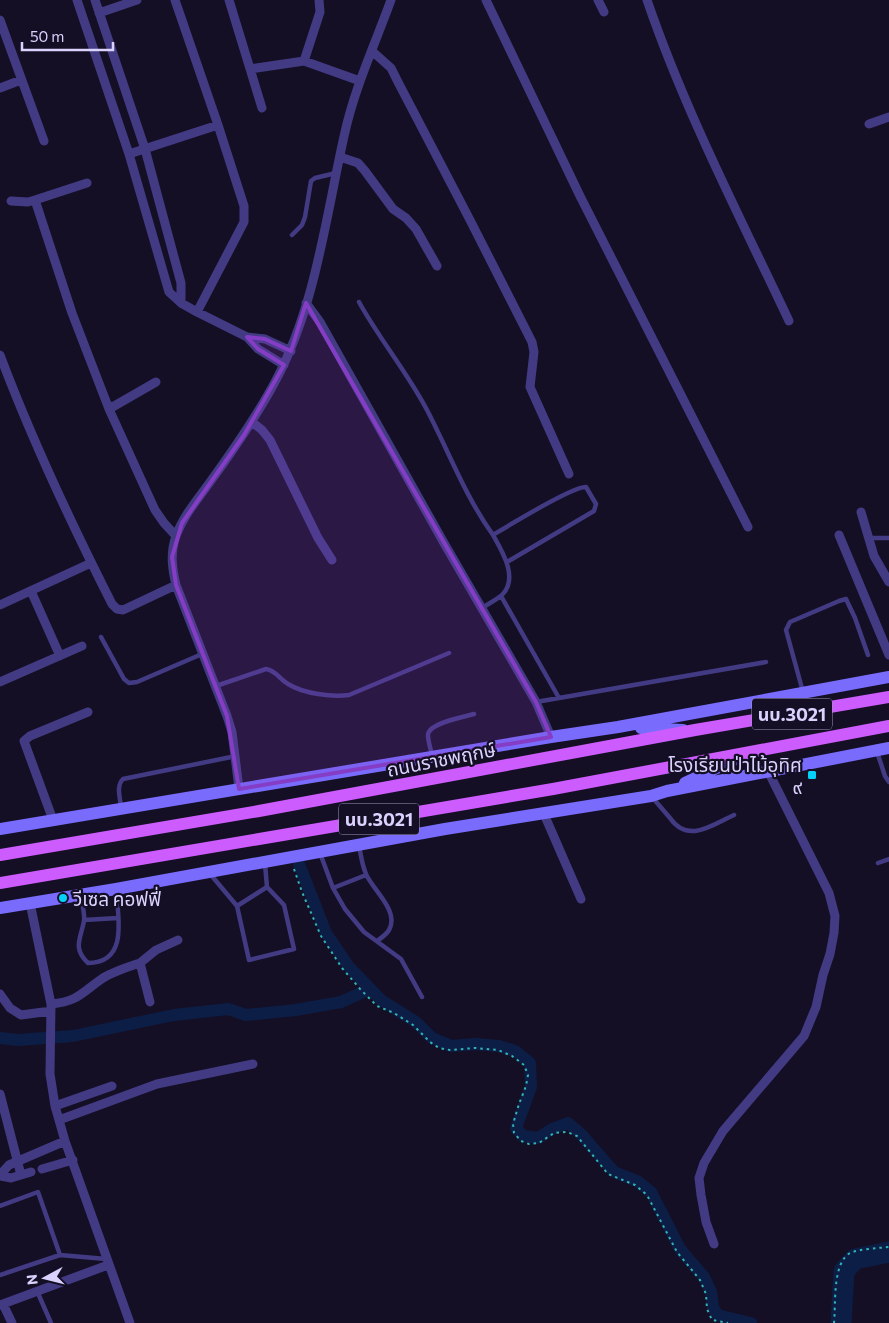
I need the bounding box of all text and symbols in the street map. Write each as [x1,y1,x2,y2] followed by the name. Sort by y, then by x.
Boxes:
[22,20,114,52] scale bar
[30,27,64,45] text: 50 m
[752,699,832,730] road number: นบ.3021
[385,737,497,781] street label: ถนนราชพฤกษ์
[668,753,802,798] place label: โรงเรียนป่าไม้อุทิศ ๙
[806,769,818,781] marker: โรงเรียนป่าไม้อุทิศ ๙
[339,804,419,834] road number: นบ.3021
[73,886,161,910] place label: วีเซล คอฟฟี่
[57,892,69,904] marker: วีเซล คอฟฟี่
[20,1253,70,1303] north arrow
[23,1273,41,1286] text: N

